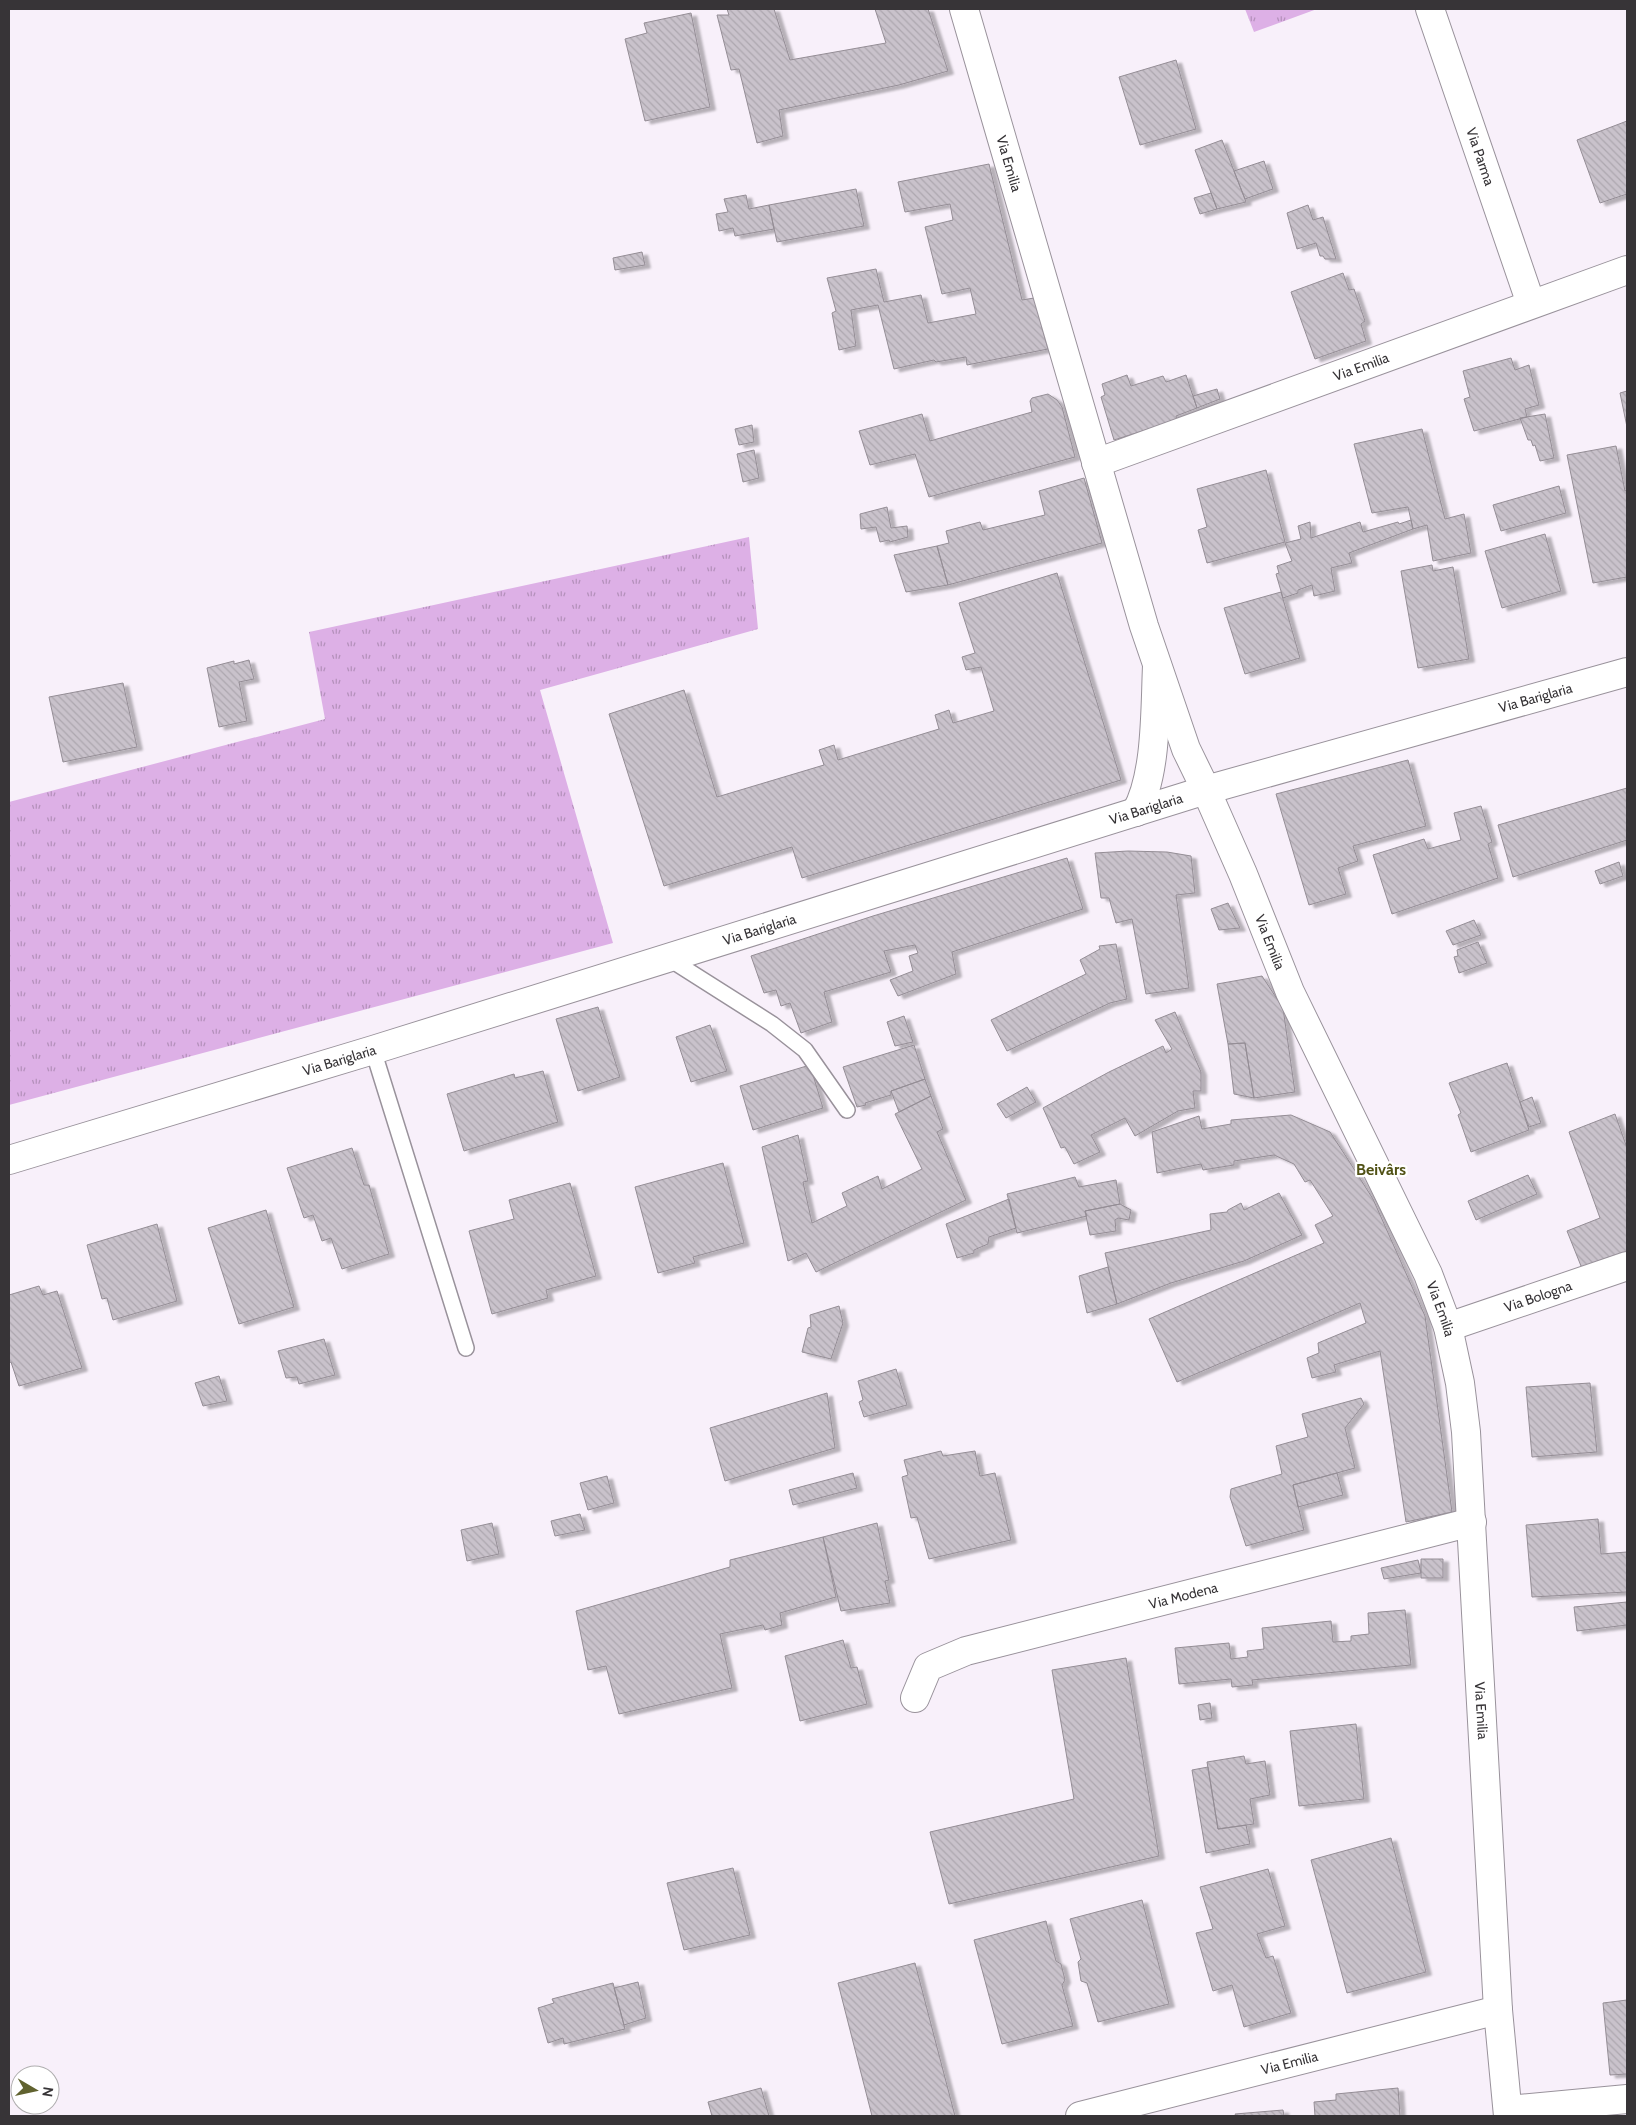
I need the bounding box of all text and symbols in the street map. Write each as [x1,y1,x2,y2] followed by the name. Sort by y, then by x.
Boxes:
[1462,125,1499,188] street label: Via Parma
[992,133,1026,194] street label: Via Emilia
[1331,348,1392,385] street label: Via Emilia
[1497,679,1575,717] street label: Via Bariglaria
[1107,789,1185,829] street label: Via Bariglaria
[721,909,798,949] street label: Via Bariglaria
[1251,912,1289,972] street label: Via Emilia
[300,1041,378,1080] street label: Via Bariglaria
[1356,1160,1406,1179] district label: Beivârs
[1502,1276,1574,1316] street label: Via Bologna
[1423,1279,1459,1338] street label: Via Emilia
[1147,1578,1220,1613] street label: Via Modena
[1471,1681,1492,1740] street label: Via Emilia
[1259,2047,1320,2079] street label: Via Emilia
[10,2065,60,2115] north arrow
[38,2086,58,2098] text: N

